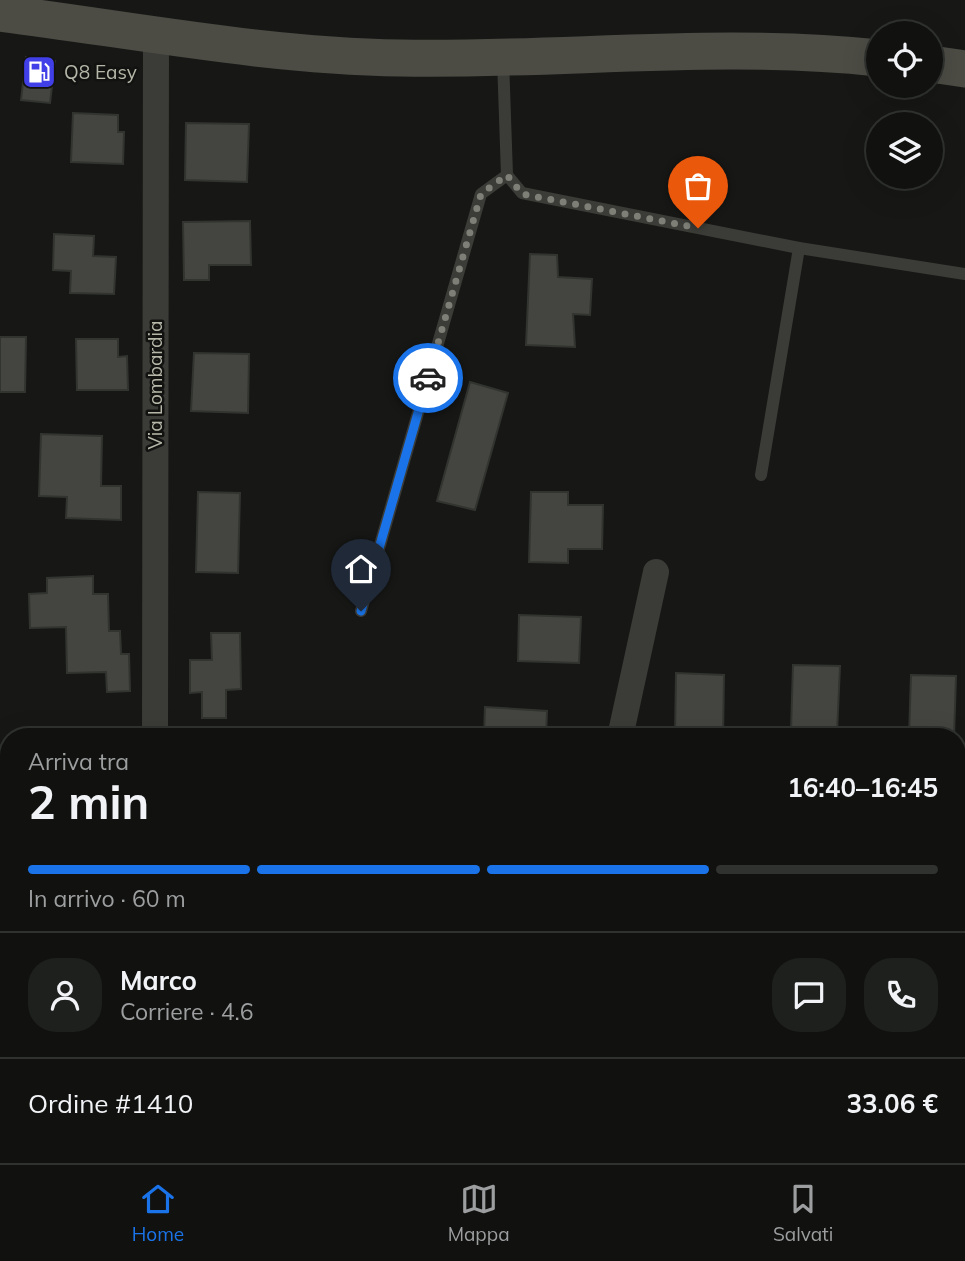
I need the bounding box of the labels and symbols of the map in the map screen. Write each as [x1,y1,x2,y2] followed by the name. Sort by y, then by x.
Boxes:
[20,53,58,91] fuel station icon: Q8 Easy
[64,60,137,84] place label: Q8 Easy
[668,156,728,228] pin
[143,321,167,449] street label: Via Lombardia
[393,343,463,413] courier
[331,539,391,611] pin

